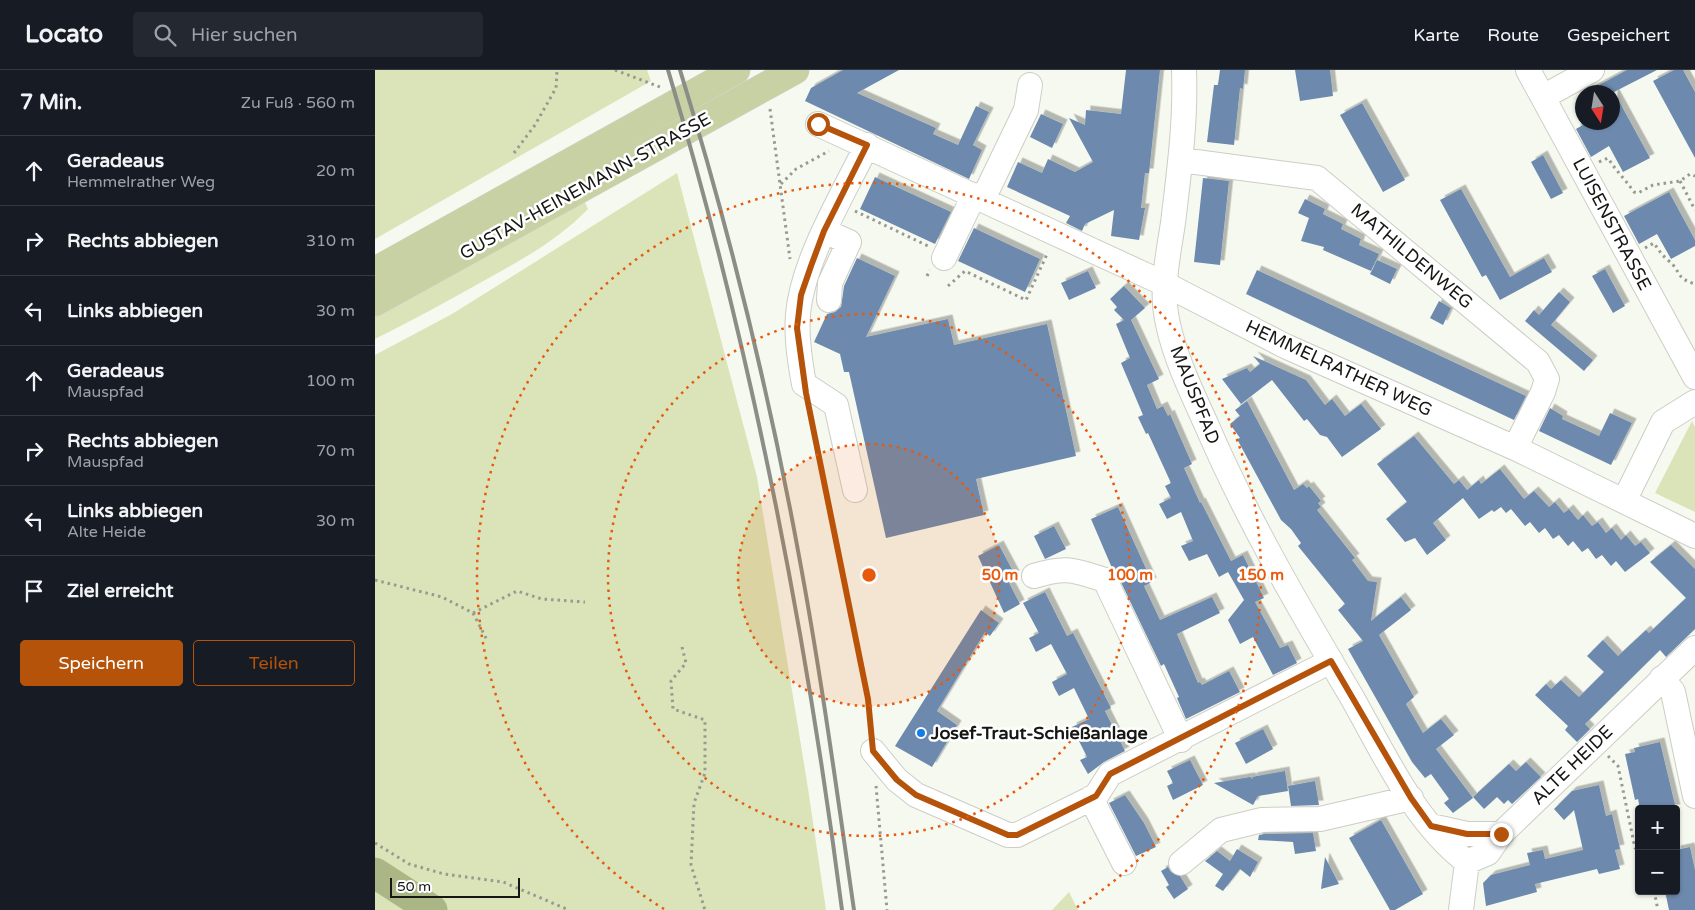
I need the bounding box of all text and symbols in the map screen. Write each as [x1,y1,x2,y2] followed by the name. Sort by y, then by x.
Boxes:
[133,12,483,57] search box
[25,20,103,49] text: Locato
[151,21,179,49] icon: search
[191,24,298,46] text: Hier suchen
[1413,24,1459,46] text: Karte
[1487,24,1539,46] text: Route
[1567,24,1670,46] text: Gespeichert
[1575,85,1620,130] north arrow
[20,90,82,115] text: 7 Min.
[241,93,355,113] text: Zu Fuß · 560 m
[456,108,714,264] street label: GUSTAV-HEINEMANN-STRASSE
[807,113,830,136] route start
[67,150,164,172] text: Geradeaus
[1568,154,1656,294] street label: LUISENSTRASSE
[20,157,48,185] icon: ahead
[316,161,355,181] text: 20 m
[67,172,215,192] text: Hemmelrather Weg
[1347,199,1477,313] street label: MATHILDENWEG
[20,227,48,255] icon: right
[67,230,219,252] text: Rechts abbiegen
[306,231,355,251] text: 310 m
[20,297,48,325] icon: left
[67,300,203,322] text: Links abbiegen
[316,301,355,321] text: 30 m
[1242,315,1436,421] street label: HEMMELRATHER WEG
[1165,343,1225,447] street label: MAUSPFAD
[67,360,164,382] text: Geradeaus
[20,367,48,395] icon: ahead
[306,371,355,391] text: 100 m
[67,382,144,402] text: Mauspfad
[67,430,219,452] text: Rechts abbiegen
[20,437,48,465] icon: right
[316,441,355,461] text: 70 m
[67,452,144,472] text: Mauspfad
[67,500,203,522] text: Links abbiegen
[20,507,48,535] icon: left
[316,511,355,531] text: 30 m
[67,522,146,542] text: Alte Heide
[860,566,878,584] centre of rings
[982,566,1018,584] text: 50 m
[1107,566,1153,584] text: 100 m
[1238,566,1284,584] text: 150 m
[20,577,48,605] icon: arrive
[67,580,174,602] text: Ziel erreicht
[20,640,183,686] button: Speichern
[193,640,355,686] button: Teilen
[1527,721,1617,809] street label: ALTE HEIDE
[930,722,1148,744] place label: Josef-Traut-Schießanlage
[915,727,927,739] marker: Josef-Traut-Schießanlage
[1635,805,1680,895] map controls
[1635,805,1680,850] button: +
[1490,823,1513,846] route end
[1635,850,1680,895] button: −
[390,875,520,898] scale bar
[397,878,431,895] text: 50 m

